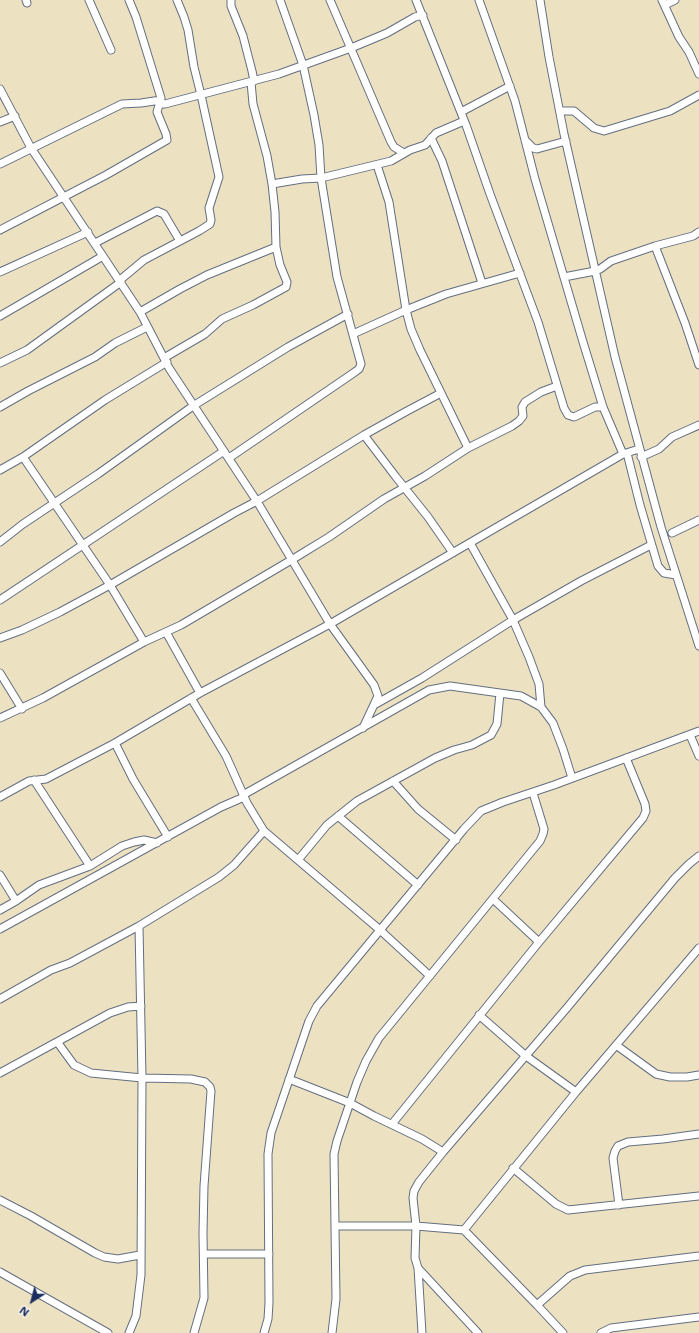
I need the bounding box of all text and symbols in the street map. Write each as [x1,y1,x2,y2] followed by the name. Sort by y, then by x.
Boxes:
[12,1281,52,1321] north arrow
[17,1302,33,1320] text: N

